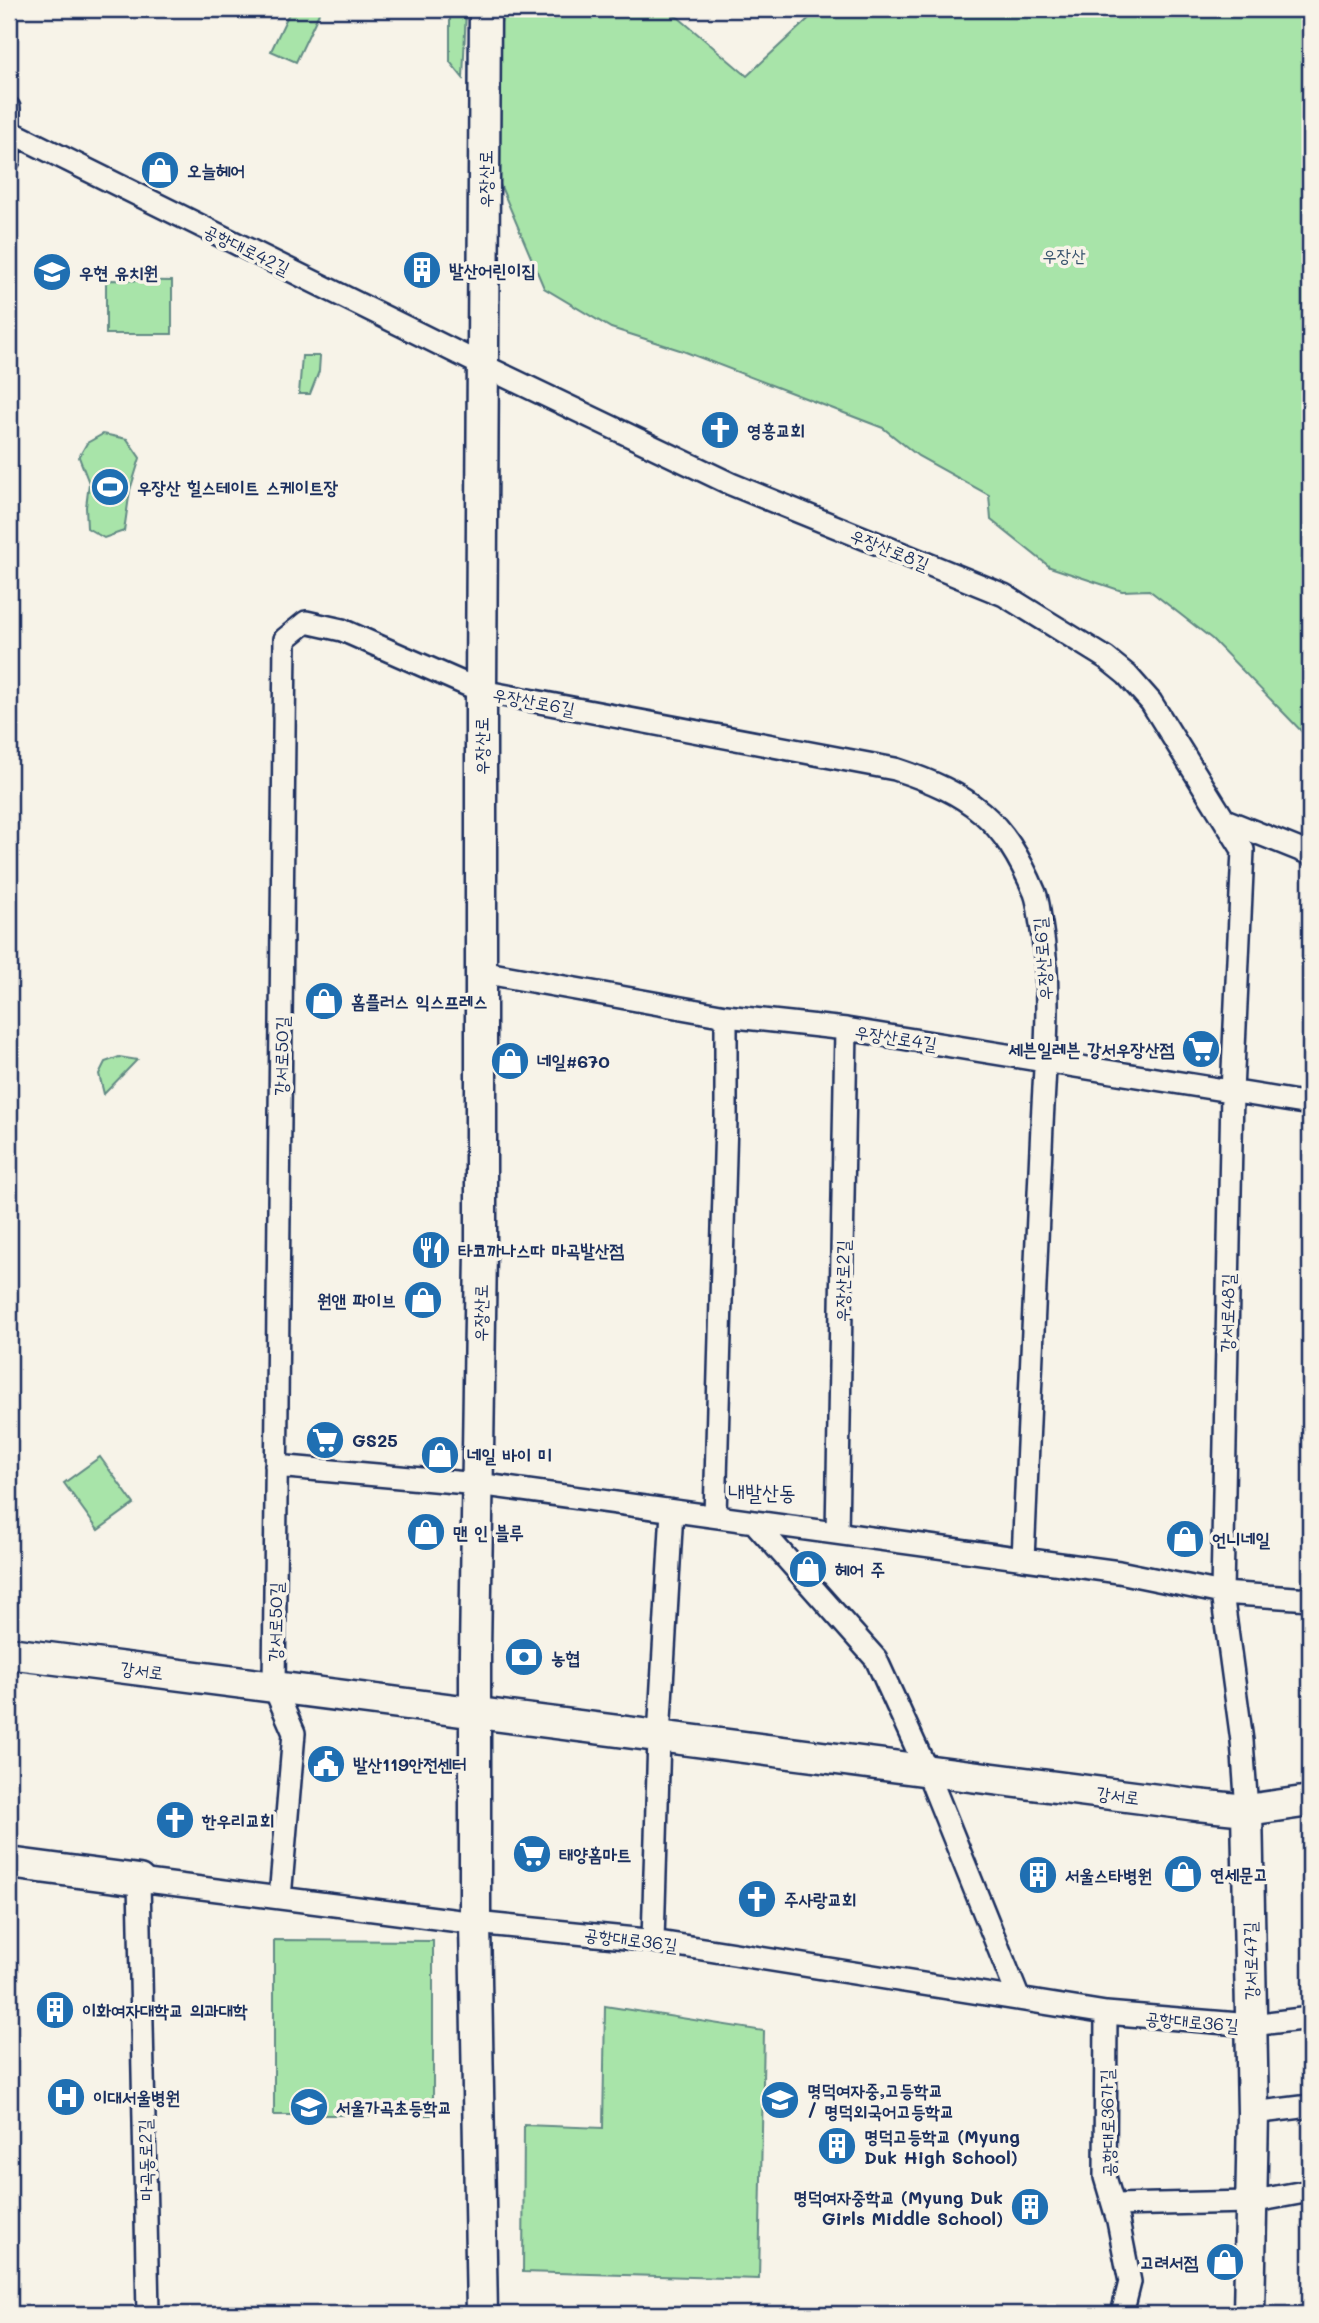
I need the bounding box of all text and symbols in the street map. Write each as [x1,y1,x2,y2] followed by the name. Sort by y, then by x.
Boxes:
[139,149,181,191] shop icon: 오늘헤어
[473,150,497,208] street label: 우장산로
[187,158,245,182] place label: 오늘헤어
[200,218,295,280] street label: 공항대로42길
[1042,243,1086,267] park label: 우장산
[401,249,443,291] building icon: 발산어린이집
[31,251,73,293] school or university icon: 우현 유치원
[449,258,536,282] place label: 발산어린이집
[79,260,158,284] place label: 우현 유치원
[699,409,741,451] church icon: 영흥교회
[747,418,805,442] place label: 영흥교회
[89,466,131,508] sports icon: 우장산 힐스테이트 스케이트장
[137,475,339,499] place label: 우장산 힐스테이트 스케이트장
[847,522,934,576] street label: 우장산로8길
[491,681,578,721] street label: 우장산로6길
[469,717,493,775] street label: 우장산로
[1027,916,1057,1001] street label: 우장산로6길
[303,980,345,1022] shop icon: 홈플러스 익스프레스
[351,989,488,1013] place label: 홈플러스 익스프레스
[268,1016,294,1096] street label: 강서로50길
[853,1019,939,1055] street label: 우장산로4길
[1180,1028,1222,1070] supermarket icon: 세븐일레븐 강서우장산점
[1008,1037,1175,1061] place label: 세븐일레븐 강서우장산점
[489,1040,531,1082] shop icon: 네일#670
[537,1049,610,1073] place label: 네일#670
[410,1229,452,1271] restaurant icon: 타코까나스따 마곡발산점
[458,1238,624,1262] place label: 타코까나스따 마곡발산점
[829,1239,855,1322] street label: 우장산로2길
[1214,1273,1240,1353] street label: 강서로48길
[402,1279,444,1321] shop icon: 원앤 파이브
[467,1284,493,1342] street label: 우장산로
[317,1288,396,1312] place label: 원앤 파이브
[304,1419,346,1461] supermarket icon: GS25
[352,1428,398,1452] place label: GS25
[419,1434,461,1476] shop icon: 네일 바이 미
[467,1443,552,1467] place label: 네일 바이 미
[728,1478,796,1505] district label: 내발산동
[405,1511,447,1553] shop icon: 맨 인 블루
[1164,1518,1206,1560] shop icon: 언니네일
[453,1520,524,1544] place label: 맨 인 블루
[1212,1527,1270,1551] place label: 언니네일
[787,1548,829,1590] shop icon: 헤어 주
[835,1557,885,1581] place label: 헤어 주
[262,1582,288,1662] street label: 강서로50길
[503,1636,545,1678] bank icon: 농협
[551,1645,580,1669] place label: 농협
[119,1655,165,1685] street label: 강서로
[305,1743,347,1785] public building icon: 발산119안전센터
[353,1752,467,1776] place label: 발산119안전센터
[1095,1780,1141,1810] street label: 강서로
[154,1799,196,1841] church icon: 한우리교회
[201,1808,274,1832] place label: 한우리교회
[511,1833,553,1875] supermarket icon: 태양홈마트
[559,1842,631,1866] place label: 태양홈마트
[1162,1853,1204,1895] shop icon: 연세문고
[1017,1854,1059,1896] building icon: 서울스타병원
[1210,1862,1268,1886] place label: 연세문고
[1065,1863,1152,1887] place label: 서울스타병원
[736,1878,778,1920] church icon: 주사랑교회
[784,1887,856,1911] place label: 주사랑교회
[583,1921,680,1957] street label: 공항대로36길
[1237,1921,1263,2000] street label: 강서로47길
[34,1989,76,2031] building icon: 이화여자대학교 의과대학
[82,1998,248,2022] place label: 이화여자대학교 의과대학
[1144,2005,1240,2037] street label: 공항대로36길
[1094,2068,1120,2177] street label: 공항대로36가길
[45,2076,87,2118] hospital icon: 이대서울병원
[807,2078,954,2123] place label: 명덕여자중,고등학교 / 명덕외국어고등학교
[759,2079,801,2121] school or university icon: 명덕여자중,고등학교 / 명덕외국어고등학교
[93,2085,180,2109] place label: 이대서울병원
[288,2086,330,2128] school or university icon: 서울가곡초등학교
[336,2095,452,2119] place label: 서울가곡초등학교
[132,2118,158,2201] street label: 마곡동로2길
[864,2124,1020,2169] place label: 명덕고등학교 (Myung Duk High School)
[816,2125,858,2167] building icon: 명덕고등학교 (Myung Duk High School)
[793,2185,1003,2230] place label: 명덕여자중학교 (Myung Duk Girls Middle School)
[1009,2186,1051,2228] building icon: 명덕여자중학교 (Myung Duk Girls Middle School)
[1204,2241,1246,2283] shop icon: 고려서점
[1140,2250,1199,2274] place label: 고려서점

